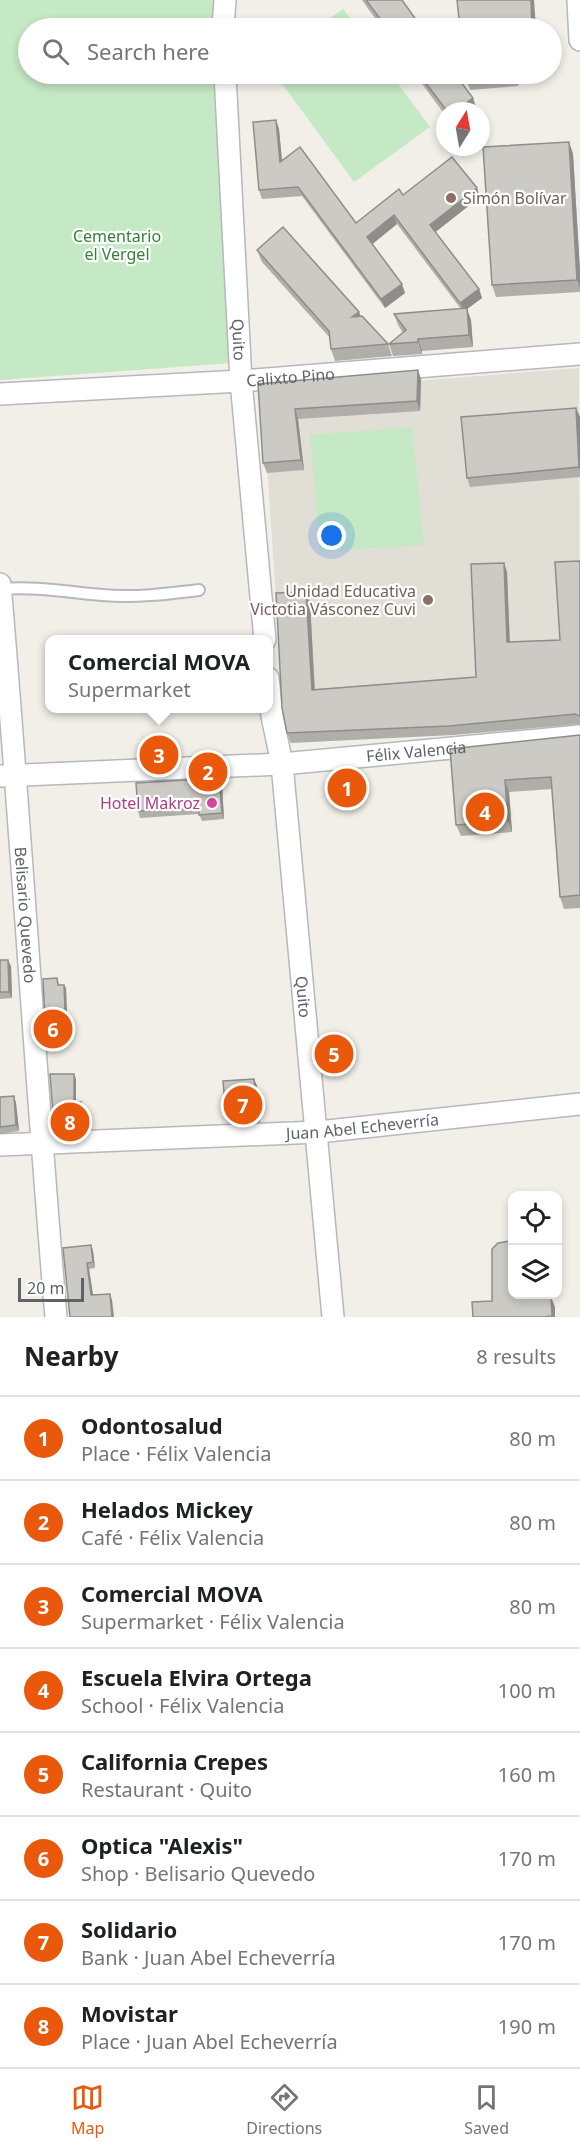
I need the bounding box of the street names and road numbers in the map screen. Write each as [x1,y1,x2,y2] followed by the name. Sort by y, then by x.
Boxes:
[227,318,251,361] street label: Quito
[245,363,336,392] street label: Calixto Pino
[365,736,467,767] street label: Félix Valencia
[10,846,41,984] street label: Belisario Quevedo
[291,975,316,1019] street label: Quito
[284,1108,440,1144] street label: Juan Abel Echeverría

